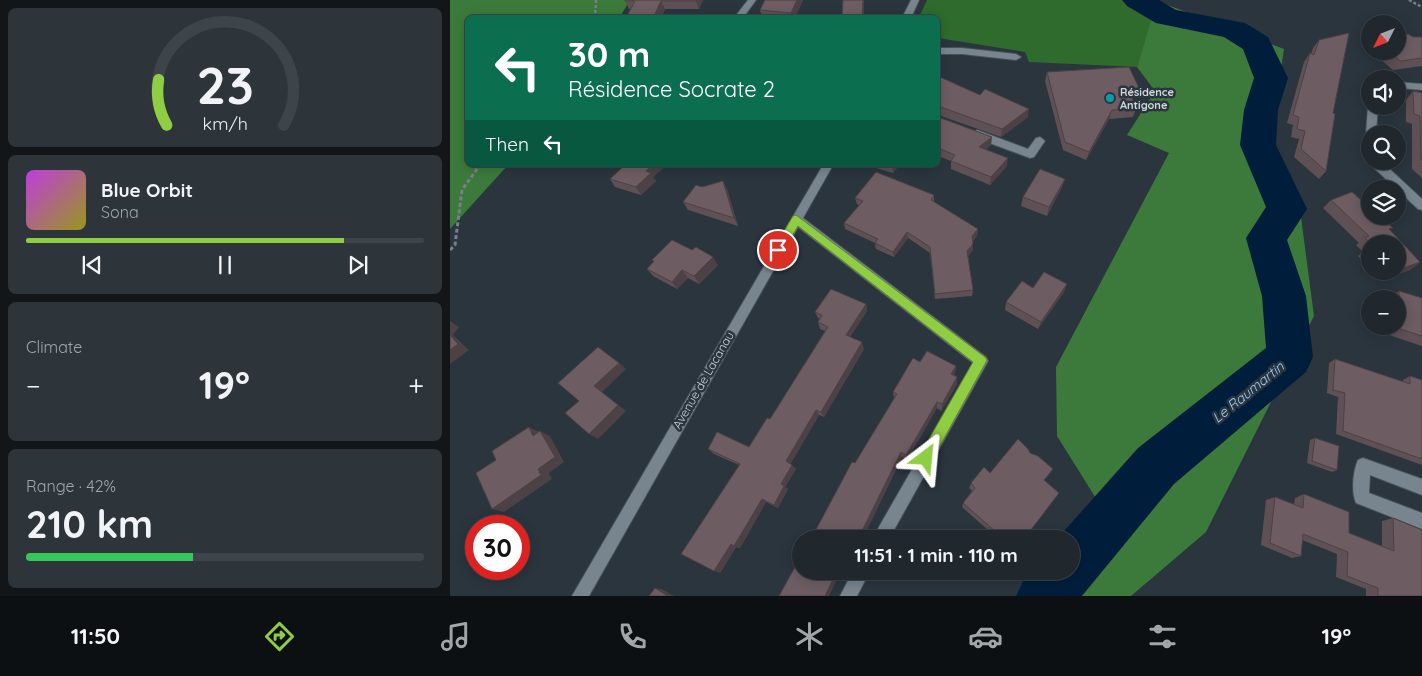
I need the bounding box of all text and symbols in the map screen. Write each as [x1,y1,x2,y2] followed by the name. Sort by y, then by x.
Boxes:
[1361,15,1406,60] north arrow
[1361,15,1406,335] map controls
[568,32,650,76] text: 30 m
[485,35,550,100] icon: left
[196,52,254,117] text: 23
[1361,70,1406,115] button: sound
[568,75,775,103] text: Résidence Socrate 2
[1120,85,1175,112] place label: Résidence Antigone
[1104,92,1116,104] marker: Résidence Antigone
[202,112,248,134] text: km/h
[1361,125,1406,170] button: search
[539,130,567,158] icon: left
[485,132,529,156] text: Then
[101,178,193,202] text: Blue Orbit
[1361,180,1406,225] button: layers
[101,202,139,222] text: Sona
[757,229,799,271] pin
[1361,235,1406,280] button: +
[764,236,792,264] icon: arrive
[78,251,106,279] icon: previous
[211,251,239,279] icon: pause
[344,251,372,279] icon: next
[1361,290,1406,335] button: −
[669,329,737,431] street label: Avenue de Lacanau
[26,337,82,357] text: Climate
[1208,357,1288,426] water label: Le Raumartin
[199,361,250,409] text: 19°
[26,368,41,403] text: −
[408,368,424,403] text: +
[899,431,951,483] position arrow
[26,476,116,496] text: Range · 42%
[26,500,153,548] text: 210 km
[465,515,530,580] speed limit sign: 30
[854,543,1018,567] text: 11:51 · 1 min · 110 m
[262,619,297,654] icon: directions
[438,619,473,654] icon: music
[615,619,650,654] icon: phone
[792,619,827,654] icon: climate
[968,619,1003,654] icon: car
[1145,619,1180,654] icon: filters
[71,622,120,650] text: 11:50
[1321,622,1351,650] text: 19°

